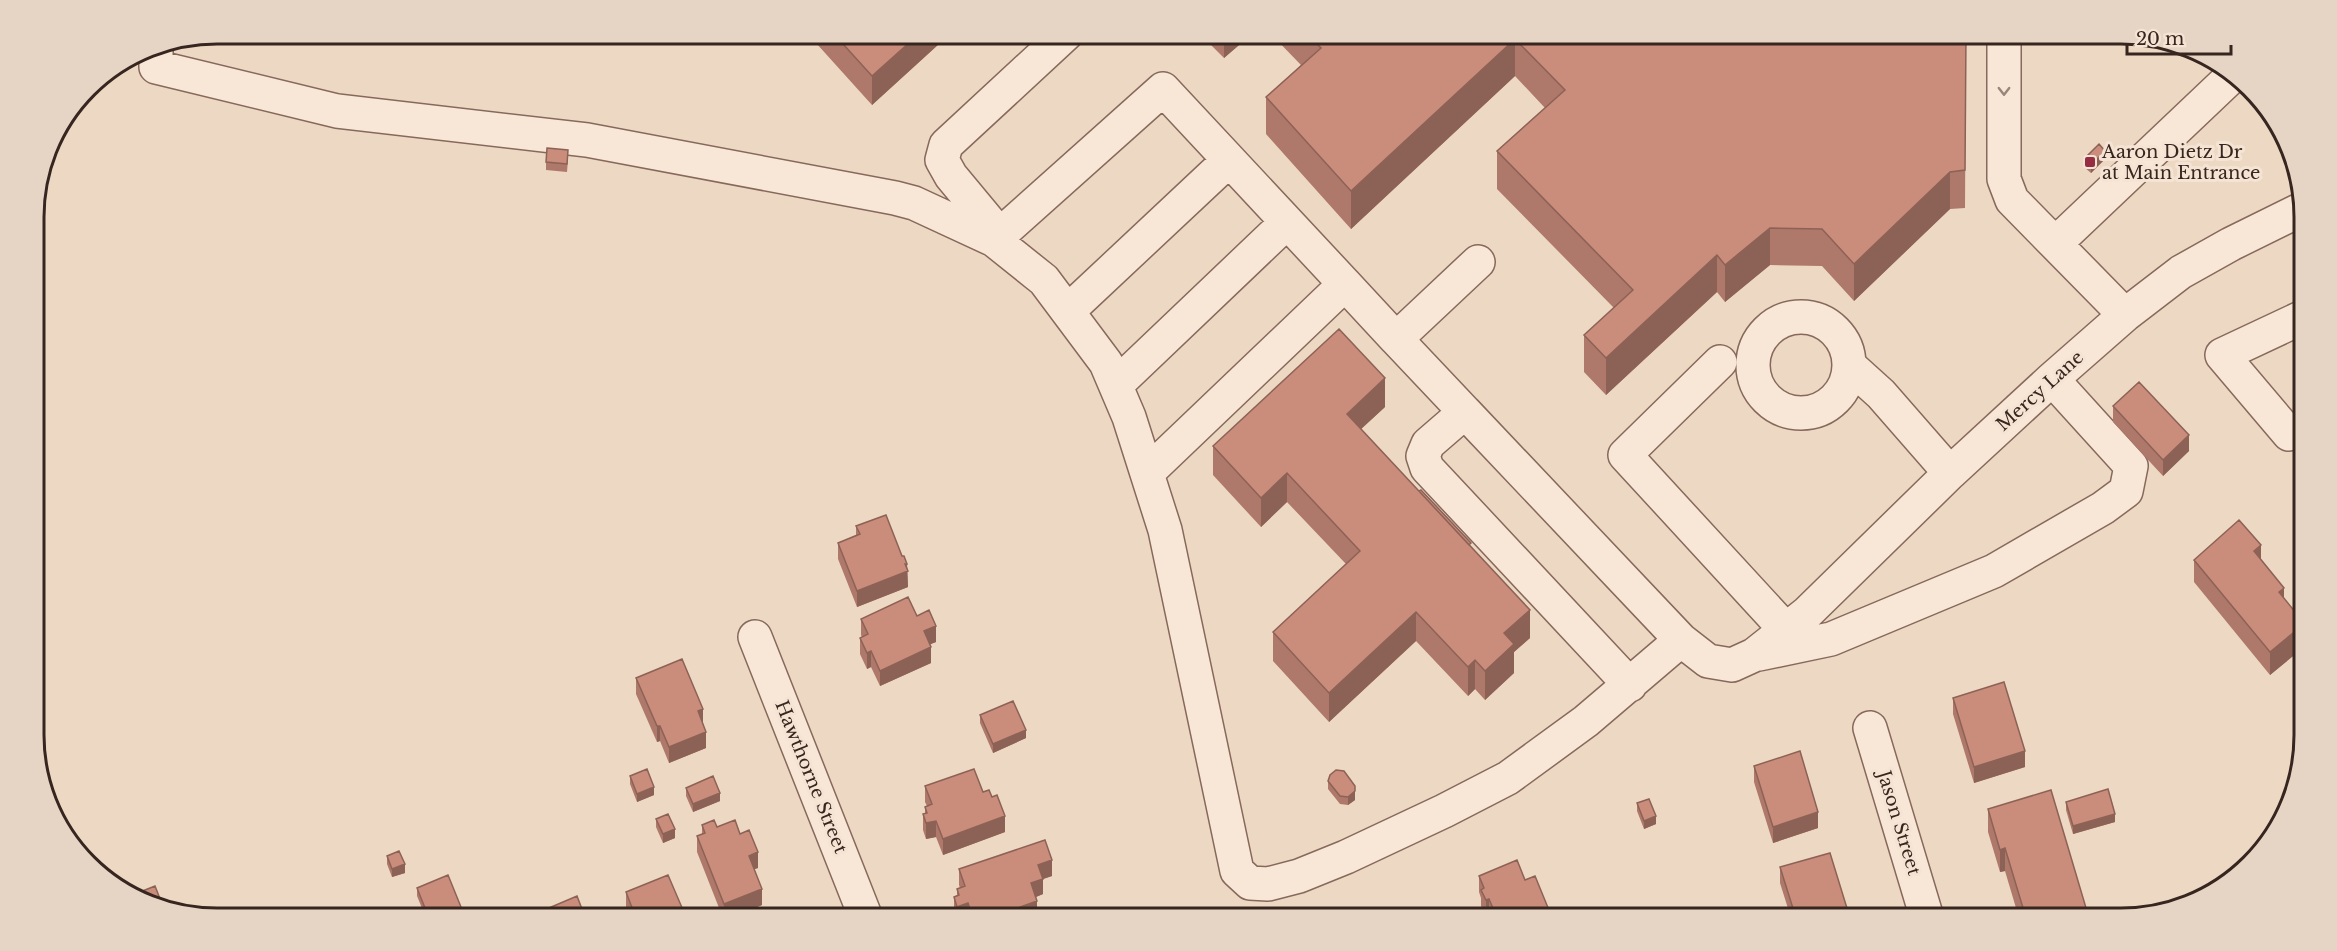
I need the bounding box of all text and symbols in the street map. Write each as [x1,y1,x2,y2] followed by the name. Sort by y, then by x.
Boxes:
[2127,18,2230,56] scale bar
[2136,28,2184,50] text: 20 m
[1998,87,2010,96] one-way arrow
[2101,141,2260,184] place label: Aaron Dietz Dr at Main Entrance
[2083,155,2097,169] marker: Aaron Dietz Dr at Main Entrance
[1992,346,2088,436] street label: Mercy Lane
[770,697,852,857] street label: Hawthorne Street
[1872,766,1925,878] street label: Jason Street

